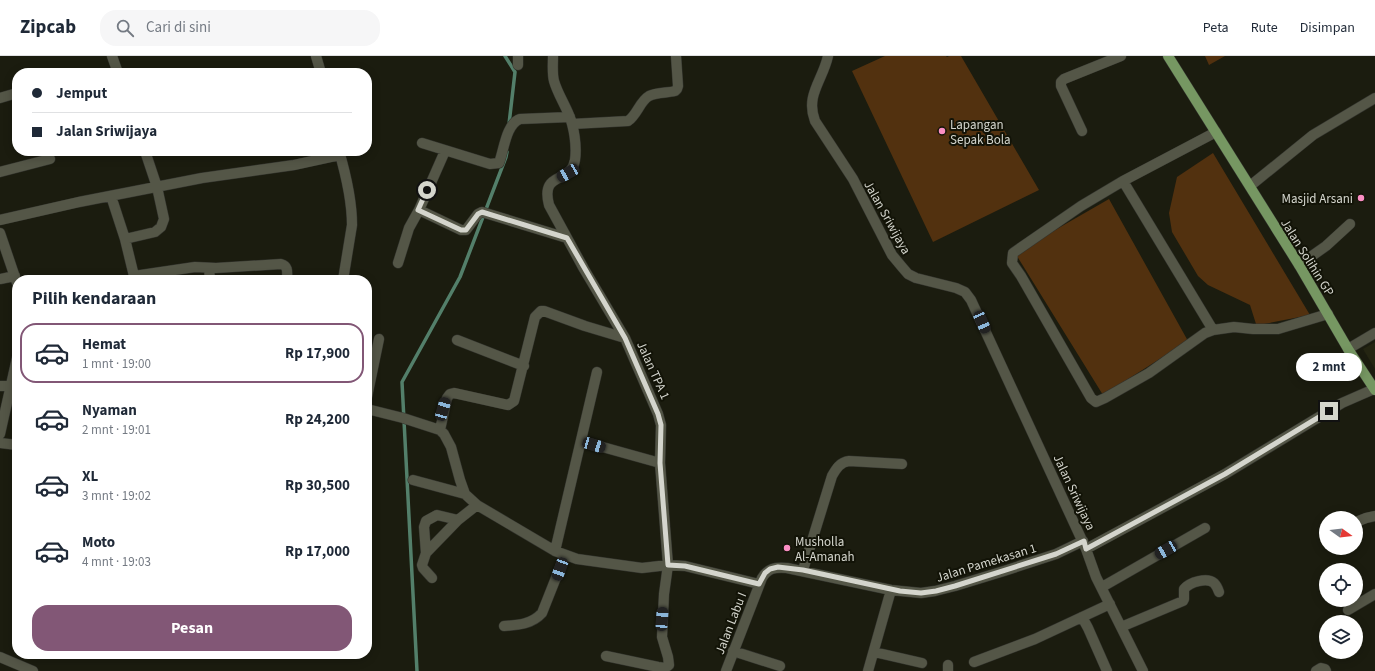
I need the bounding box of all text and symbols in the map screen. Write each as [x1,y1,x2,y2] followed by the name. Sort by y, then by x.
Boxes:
[100,10,380,46] search box
[20,14,76,41] text: Zipcab
[114,17,136,39] icon: search
[146,17,211,38] text: Cari di sini
[1203,18,1229,38] text: Peta
[1251,18,1278,38] text: Rute
[1300,18,1355,38] text: Disimpan
[56,83,107,104] text: Jemput
[950,116,1011,149] place label: Lapangan Sepak Bola
[56,121,157,142] text: Jalan Sriwijaya
[937,126,947,136] marker: Lapangan Sepak Bola
[555,162,581,184] car
[859,177,915,258] street label: Jalan Sriwijaya
[418,181,436,199] route start
[1281,190,1353,208] place label: Masjid Arsani
[1356,193,1366,203] marker: Masjid Arsani
[1276,215,1338,300] street label: Jalan Solihin GP
[32,286,156,311] text: Pilih kendaraan
[972,309,992,335] car
[82,334,126,355] text: Hemat
[34,335,70,371] icon: car
[632,338,674,402] street label: Jalan TPA 1
[285,343,350,364] text: Rp 17,900
[1296,353,1362,381] callout: 2 mnt
[82,355,151,373] text: 1 mnt · 19:00
[1312,358,1346,376] text: 2 mnt
[434,396,452,422] car
[82,400,137,421] text: Nyaman
[34,401,70,437] icon: car
[1320,402,1338,420] route end
[285,409,350,430] text: Rp 24,200
[82,421,151,439] text: 2 mnt · 19:01
[581,436,607,454] car
[1049,452,1100,533] street label: Jalan Sriwijaya
[82,466,98,487] text: XL
[34,467,70,503] icon: car
[285,475,350,496] text: Rp 30,500
[82,487,151,505] text: 3 mnt · 19:02
[1319,511,1363,555] north arrow
[1319,511,1363,659] map controls
[82,532,115,553] text: Moto
[34,533,70,569] icon: car
[795,533,855,566] place label: Musholla Al-Amanah
[934,539,1039,587] street label: Jalan Pamekasan 1
[1153,539,1179,561] car
[285,541,350,562] text: Rp 17,000
[782,543,792,553] marker: Musholla Al-Amanah
[82,553,151,571] text: 4 mnt · 19:03
[550,556,570,582] car
[1319,563,1363,607] button: locate
[711,590,751,657] street label: Jalan Labu I
[32,605,352,651] button: Pesan
[655,607,669,631] car
[1319,615,1363,659] button: layers

